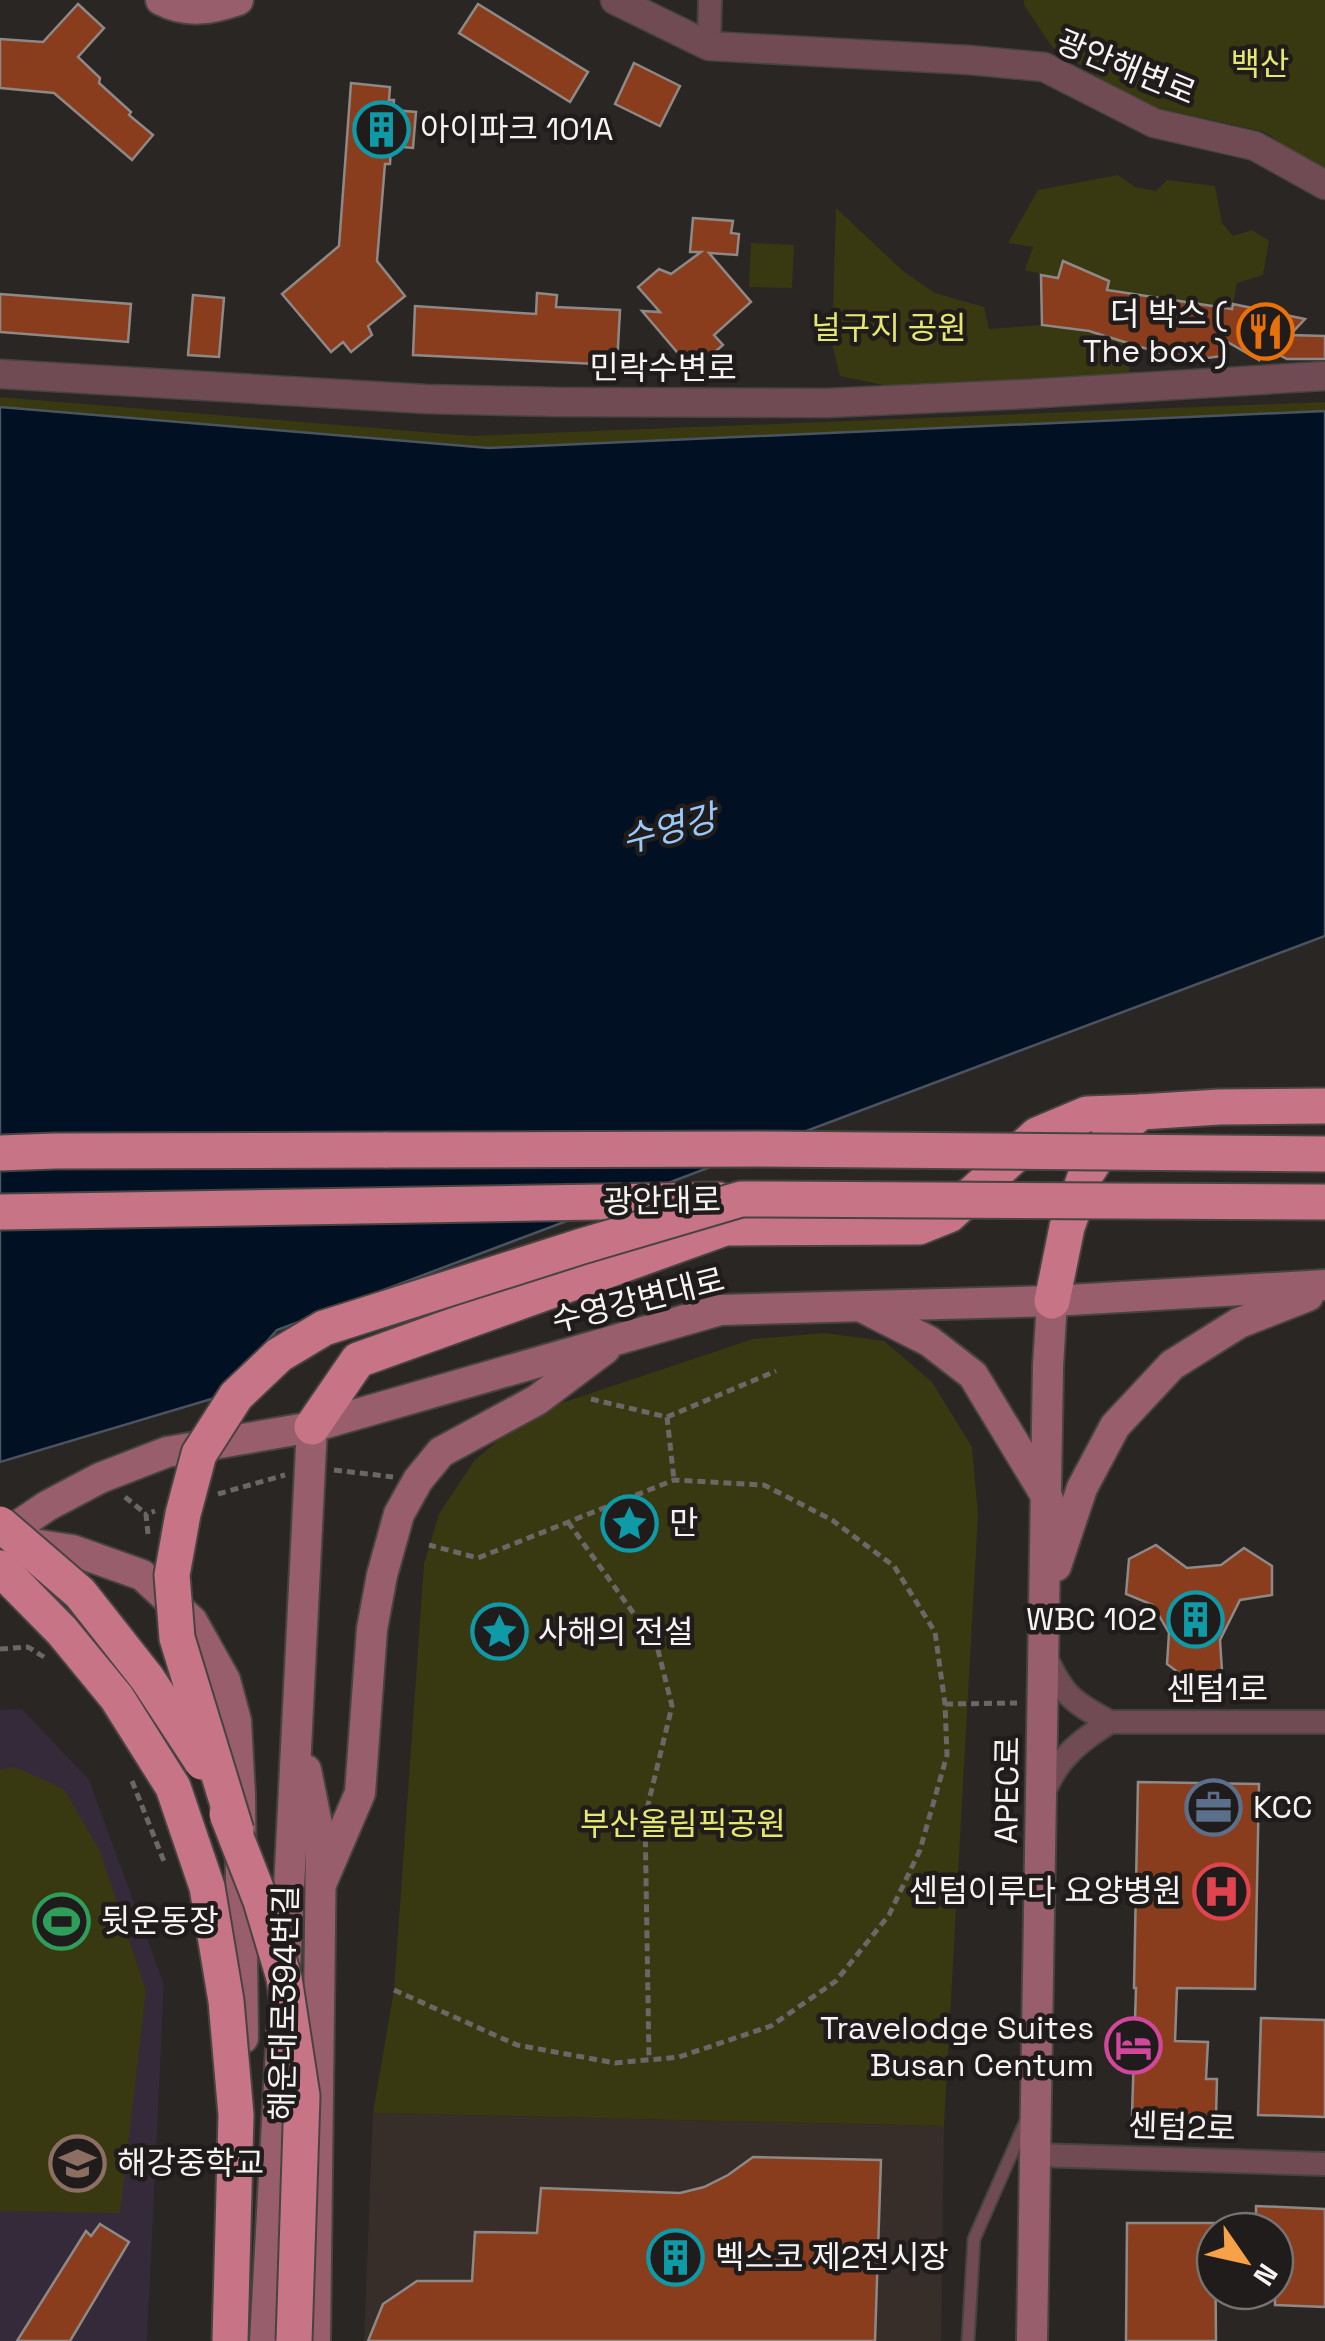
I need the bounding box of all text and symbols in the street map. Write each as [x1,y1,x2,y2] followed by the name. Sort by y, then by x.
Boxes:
[1050,21,1202,113] street label: 광안해변로
[1231,44,1289,84] park label: 백산
[351,99,411,159] building icon: 아이파크 101A
[420,109,613,149] place label: 아이파크 101A
[1083,294,1227,371] place label: 더 박스 ( The box )
[1236,302,1296,362] restaurant icon: 더 박스 ( The box )
[811,308,967,348] park label: 널구지 공원
[589,348,737,388] street label: 민락수변로
[617,794,726,863] water label: 수영강
[603,1180,721,1222] street label: 광안대로
[547,1259,729,1341] street label: 수영강변대로
[600,1493,660,1553] place icon: 만
[669,1503,698,1543] place label: 만
[1166,1589,1226,1649] building icon: WBC 102
[1026,1599,1157,1639] place label: WBC 102
[469,1602,529,1662] place icon: 사해의 전설
[538,1612,693,1652] place label: 사해의 전설
[1166,1669,1268,1709] street label: 센텀1로
[986,1736,1028,1844] street label: APEC로
[1184,1777,1244,1837] office icon: KCC
[1253,1787,1313,1827] place label: KCC
[580,1804,786,1844] park label: 부산올림픽공원
[1191,1861,1251,1921] hospital icon: 센텀이루다 요양병원
[909,1871,1182,1911] place label: 센텀이루다 요양병원
[262,1885,306,2121] street label: 해운대로394번길
[32,1891,92,1951] sports icon: 뒷운동장
[101,1901,219,1941] place label: 뒷운동장
[820,2008,1094,2085] place label: Travelodge Suites Busan Centum
[1103,2016,1163,2076] hotel icon: Travelodge Suites Busan Centum
[1128,2105,1236,2149] street label: 센텀2로
[48,2133,108,2193] school or university icon: 해강중학교
[117,2143,264,2183] place label: 해강중학교
[1195,2211,1295,2311] north arrow
[646,2227,706,2287] building icon: 벡스코 제2전시장
[715,2237,949,2277] place label: 벡스코 제2전시장
[1246,2257,1286,2293] text: N

